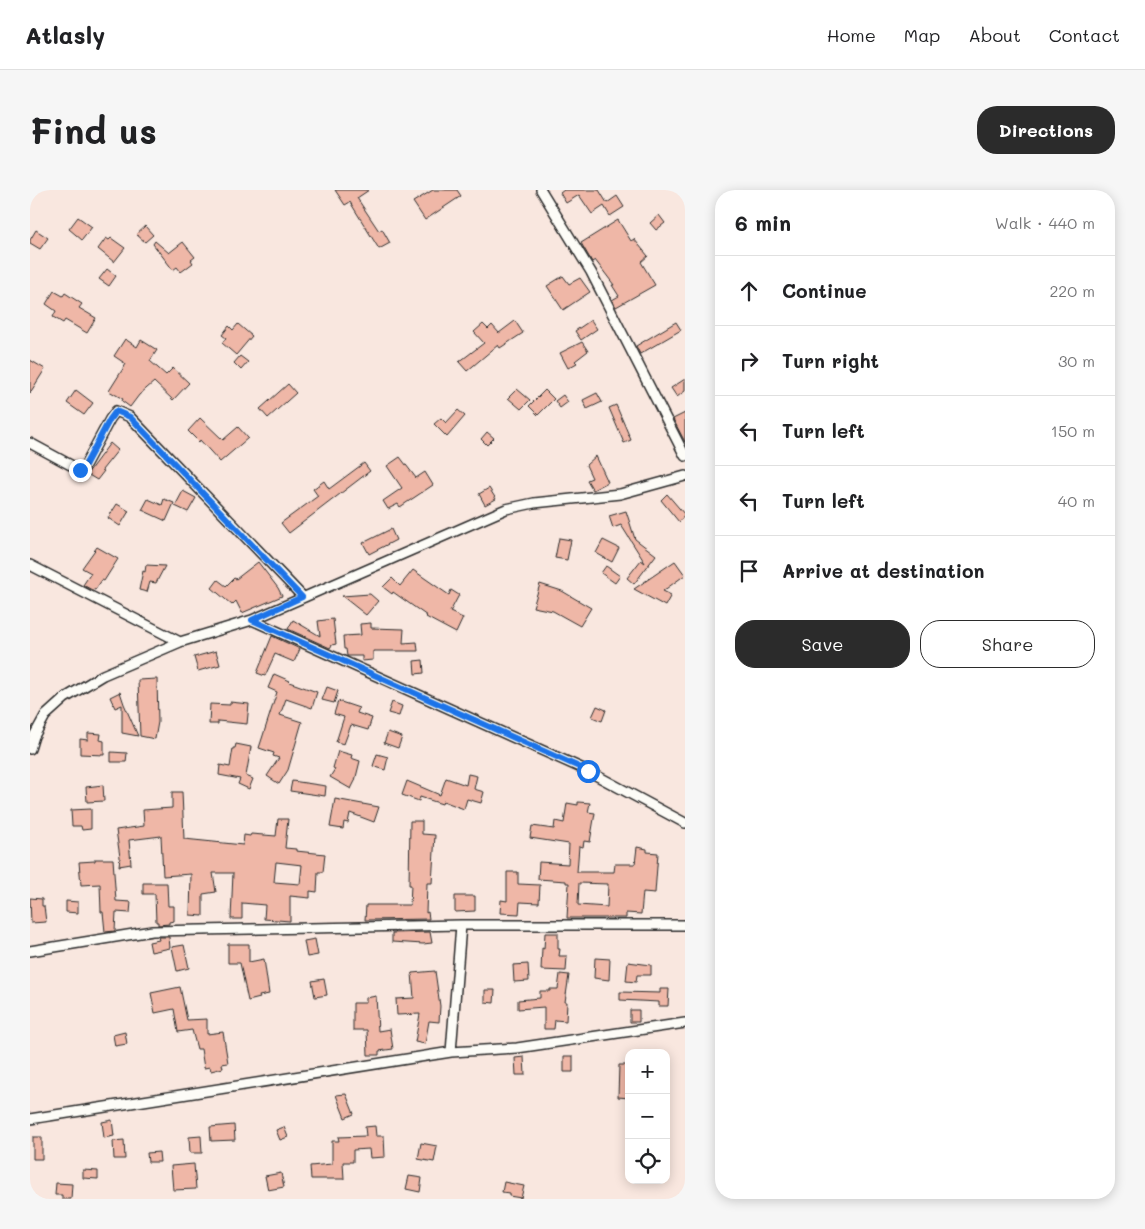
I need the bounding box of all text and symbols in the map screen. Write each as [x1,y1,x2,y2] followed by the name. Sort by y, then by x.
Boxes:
[25,19,105,50] text: Atlasly
[827,23,876,47] text: Home
[904,23,940,47] text: Map
[968,23,1021,47] text: About
[1049,23,1120,47] text: Contact
[977,106,1115,154] button: Directions
[30,107,157,153] text: Find us
[735,209,791,236] text: 6 min
[995,212,1095,233] text: Walk · 440 m
[735,277,763,305] icon: ahead
[782,278,867,303] text: Continue
[1049,280,1095,301] text: 220 m
[735,347,763,375] icon: right
[782,348,879,373] text: Turn right
[1058,350,1095,371] text: 30 m
[735,417,763,445] icon: left
[782,418,865,443] text: Turn left
[1051,420,1095,441] text: 150 m
[69,459,92,482] route end
[735,487,763,515] icon: left
[782,488,865,513] text: Turn left
[1058,490,1095,511] text: 40 m
[735,557,763,585] icon: arrive
[782,558,985,583] text: Arrive at destination
[735,620,910,668] button: Save
[920,620,1095,668] button: Share
[577,760,600,783] route start
[625,1049,670,1184] map controls
[625,1049,670,1094] button: +
[625,1094,670,1139] button: −
[625,1139,670,1184] button: locate

